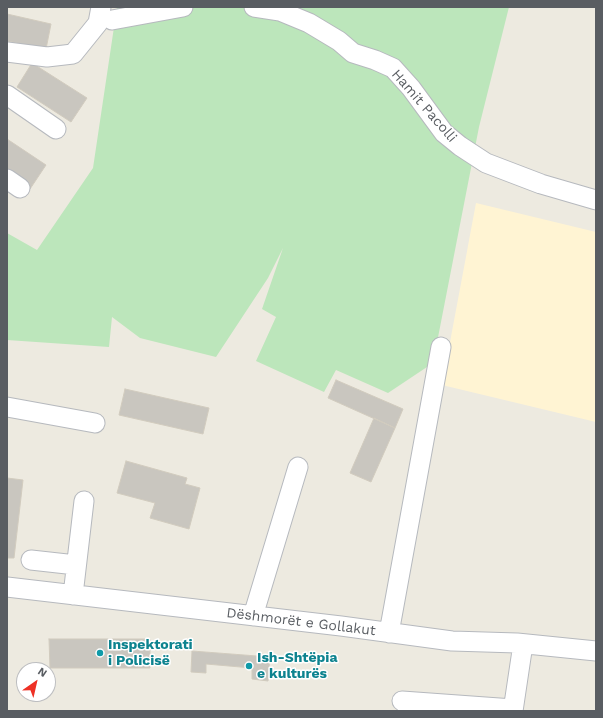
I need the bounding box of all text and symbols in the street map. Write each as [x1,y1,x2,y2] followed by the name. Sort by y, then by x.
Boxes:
[388,66,460,146] street label: Hamit Pacolli
[225,605,377,639] street label: Dëshmorët e Gollakut
[108,637,193,670] place label: Inspektorati i Policisë
[95,648,105,658] marker: Inspektorati i Policisë
[257,650,337,682] place label: Ish-Shtëpia e kulturës
[244,661,254,671] marker: Ish-Shtëpia e kulturës
[16,662,56,702] north arrow
[35,665,49,680] text: N

